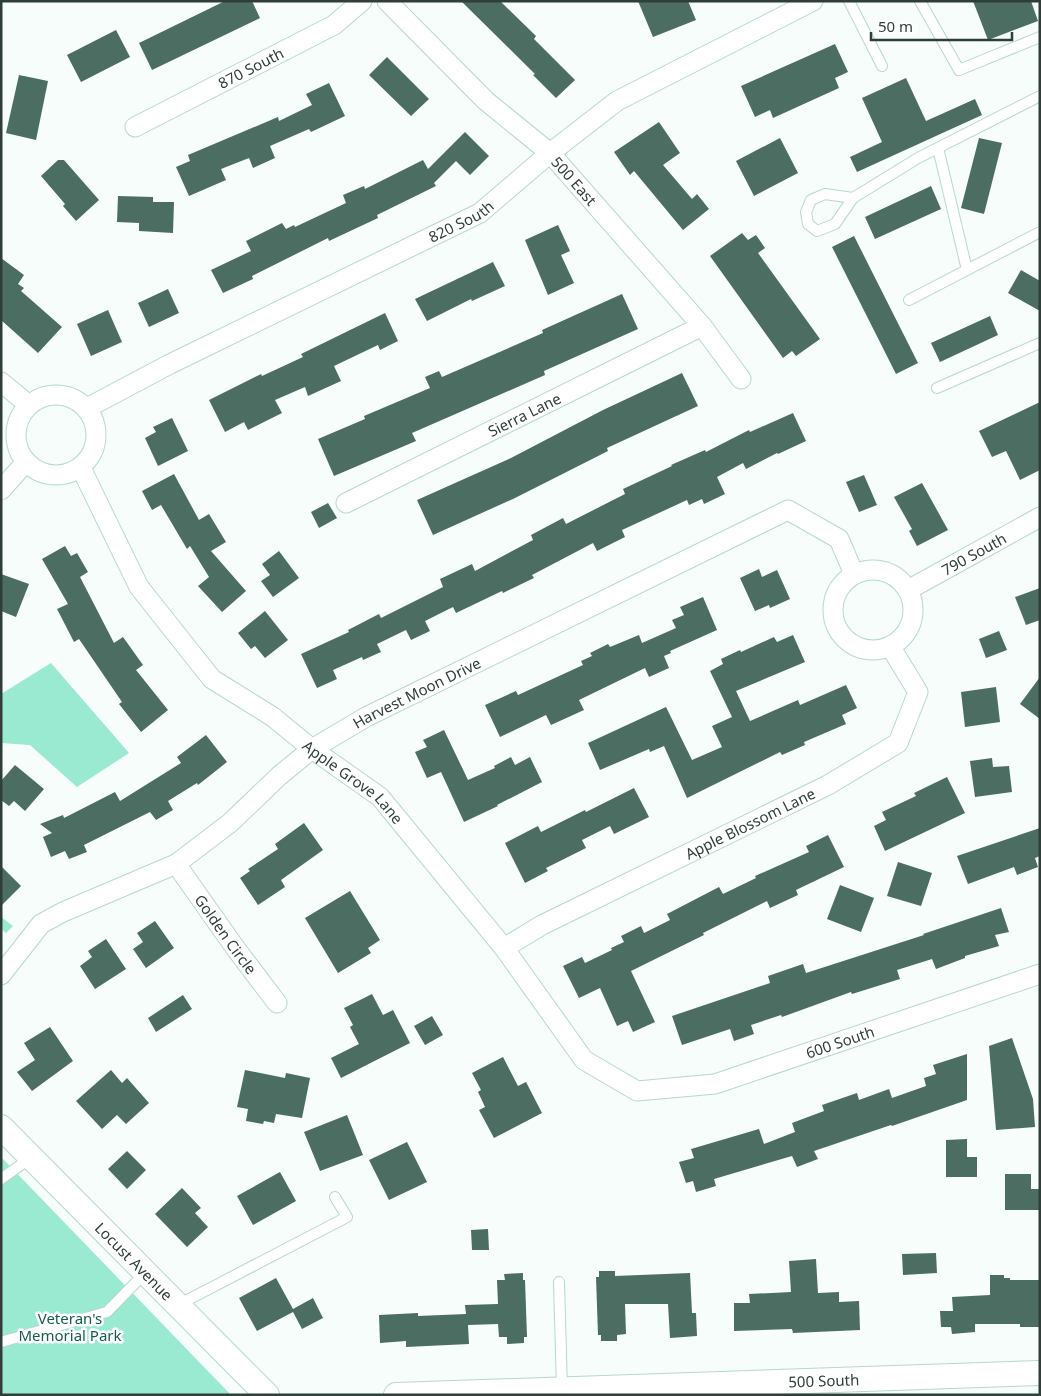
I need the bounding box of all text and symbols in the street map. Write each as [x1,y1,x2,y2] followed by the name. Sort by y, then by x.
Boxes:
[871,10,1012,42] scale bar
[878,16,913,36] text: 50 m
[215,43,287,93] street label: 870 South
[547,152,602,210] street label: 500 East
[425,196,498,247] street label: 820 South
[484,388,564,441] street label: Sierra Lane
[938,528,1010,580] street label: 790 South
[349,652,484,733] street label: Harvest Moon Drive
[299,735,408,828] street label: Apple Grove Lane
[682,783,818,863] street label: Apple Blossom Lane
[190,890,261,978] street label: Golden Circle
[803,1021,877,1063] street label: 600 South
[91,1218,177,1305] street label: Locust Avenue
[18,1308,122,1345] park label: Veteran's Memorial Park
[788,1369,860,1392] street label: 500 South

